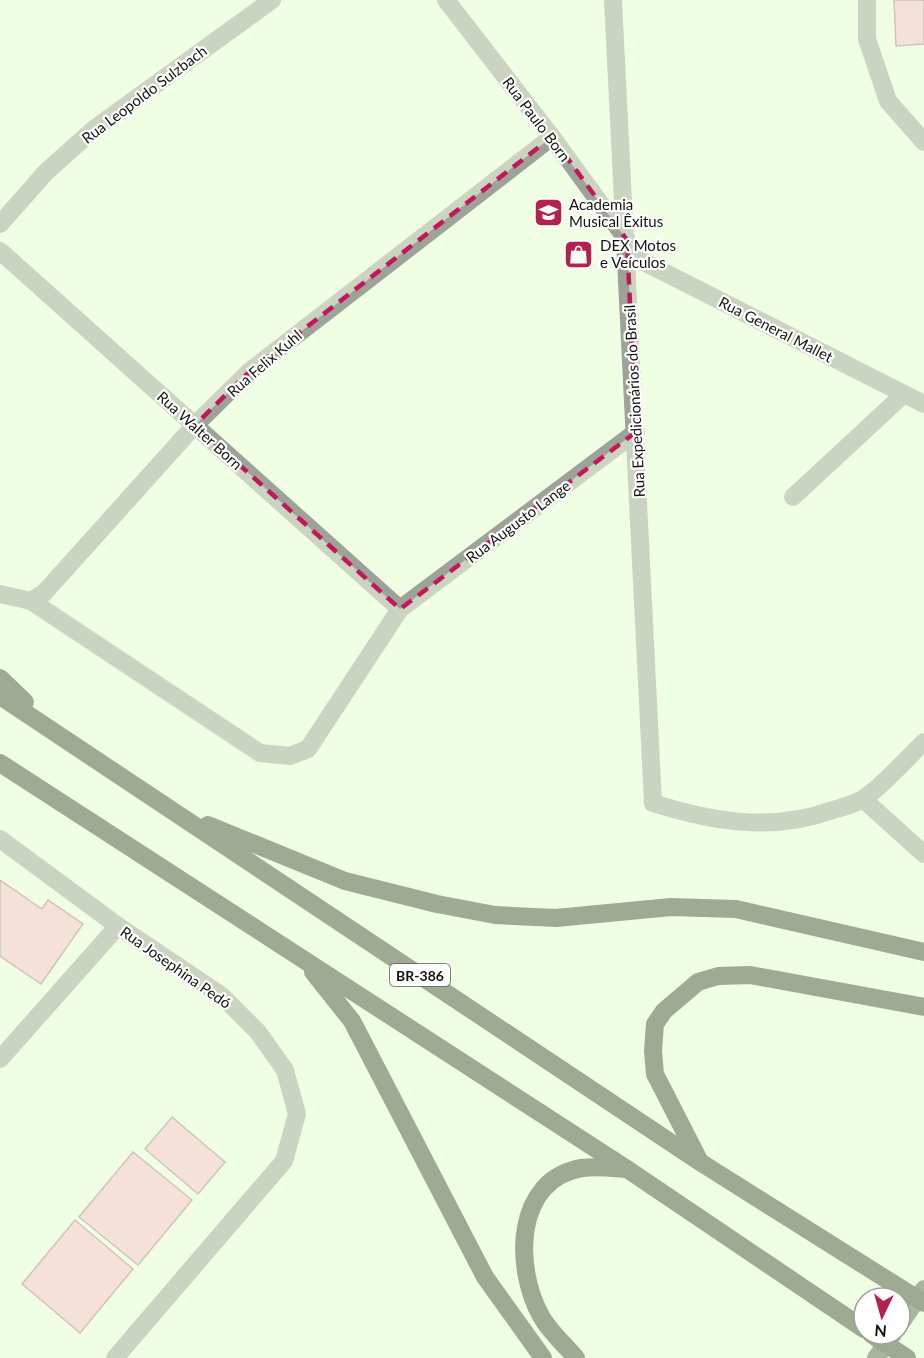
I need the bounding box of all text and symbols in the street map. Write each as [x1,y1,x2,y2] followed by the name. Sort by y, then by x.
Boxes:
[78,41,210,147] street label: Rua Leopoldo Sulzbach
[499,73,575,165] street label: Rua Paulo Born
[569,195,663,230] place label: Academia Musical Êxitus
[532,197,564,229] school or university icon: Academia Musical Êxitus
[600,236,676,271] place label: DEX Motos e Veículos
[563,238,595,270] shop icon: DEX Motos e Veículos
[716,292,837,366] street label: Rua General Mallet
[620,304,648,498] street label: Rua Expedicionários do Brasil
[223,326,305,400] street label: Rua Felix Kuhl
[154,387,246,473] street label: Rua Walter Born
[462,476,574,566] street label: Rua Augusto Lange
[117,922,235,1012] street label: Rua Josephina Pedó
[390,964,450,986] road number: BR-386
[852,1286,912,1346] north arrow
[874,1321,888,1341] text: N

